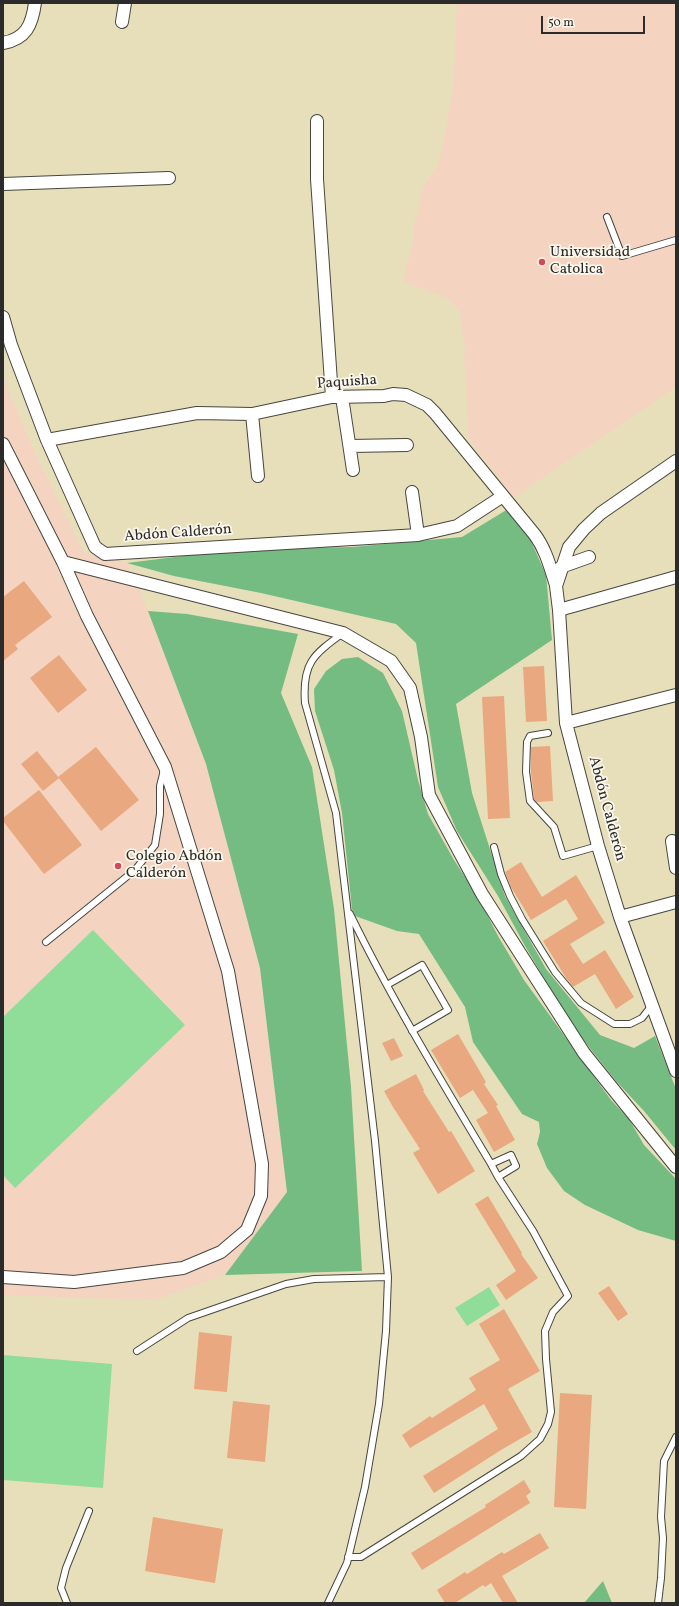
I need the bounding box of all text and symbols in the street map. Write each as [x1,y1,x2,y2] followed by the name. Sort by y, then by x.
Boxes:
[543,8,647,34] scale bar
[548,15,574,31] text: 50 m
[550,244,630,279] place label: Universidad Catolica
[537,257,547,267] marker: Universidad Catolica
[316,372,378,394] street label: Paquisha
[124,521,232,547] street label: Abdón Calderón
[583,755,629,863] street label: Abdón Calderón
[126,848,223,883] place label: Colegio Abdón Calderón
[113,861,123,871] marker: Colegio Abdón Calderón

